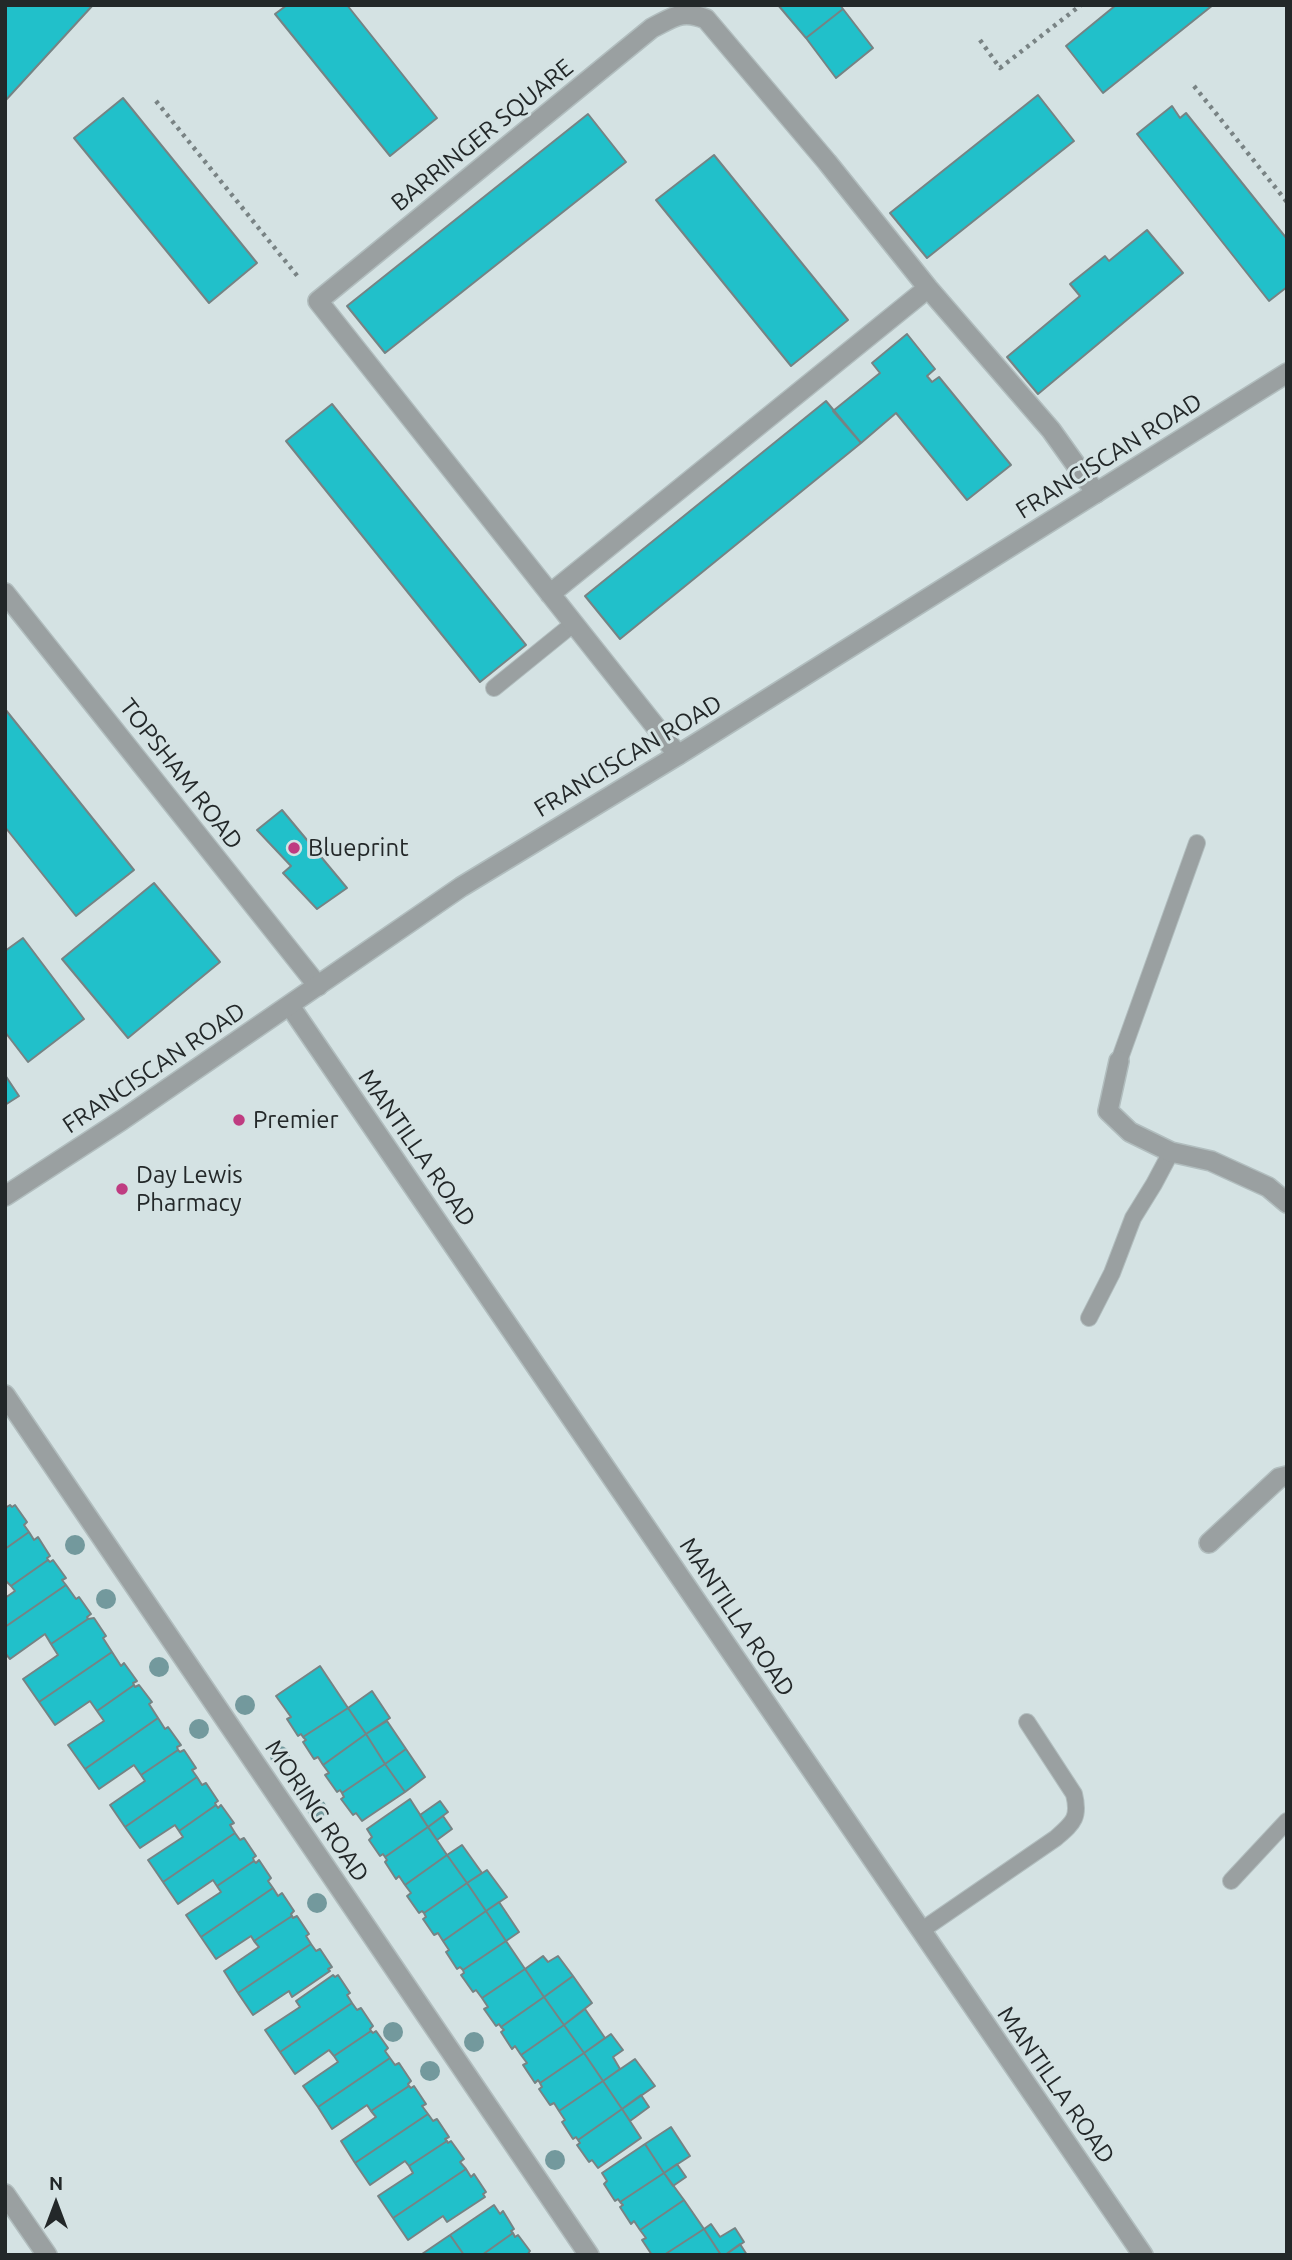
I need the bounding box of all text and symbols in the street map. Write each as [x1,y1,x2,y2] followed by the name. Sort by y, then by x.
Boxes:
[385,53,579,217] street label: BARRINGER SQUARE
[1011,387,1207,525] street label: FRANCISCAN ROAD
[529,689,727,823] street label: FRANCISCAN ROAD
[113,693,249,855] street label: TOPSHAM ROAD
[308,834,409,862] place label: Blueprint
[286,840,302,856] marker: Blueprint
[57,996,251,1140] street label: FRANCISCAN ROAD
[352,1064,482,1232] street label: MANTILLA ROAD
[253,1106,339,1134] place label: Premier
[231,1112,247,1128] marker: Premier
[136,1161,243,1217] place label: Day Lewis Pharmacy
[114,1181,130,1197] marker: Day Lewis Pharmacy
[673,1532,801,1702] street label: MANTILLA ROAD
[259,1735,375,1887] street label: MORING ROAD
[991,2001,1121,2169] street label: MANTILLA ROAD
[21,2169,91,2239] north arrow
[49,2172,63,2194] text: N

